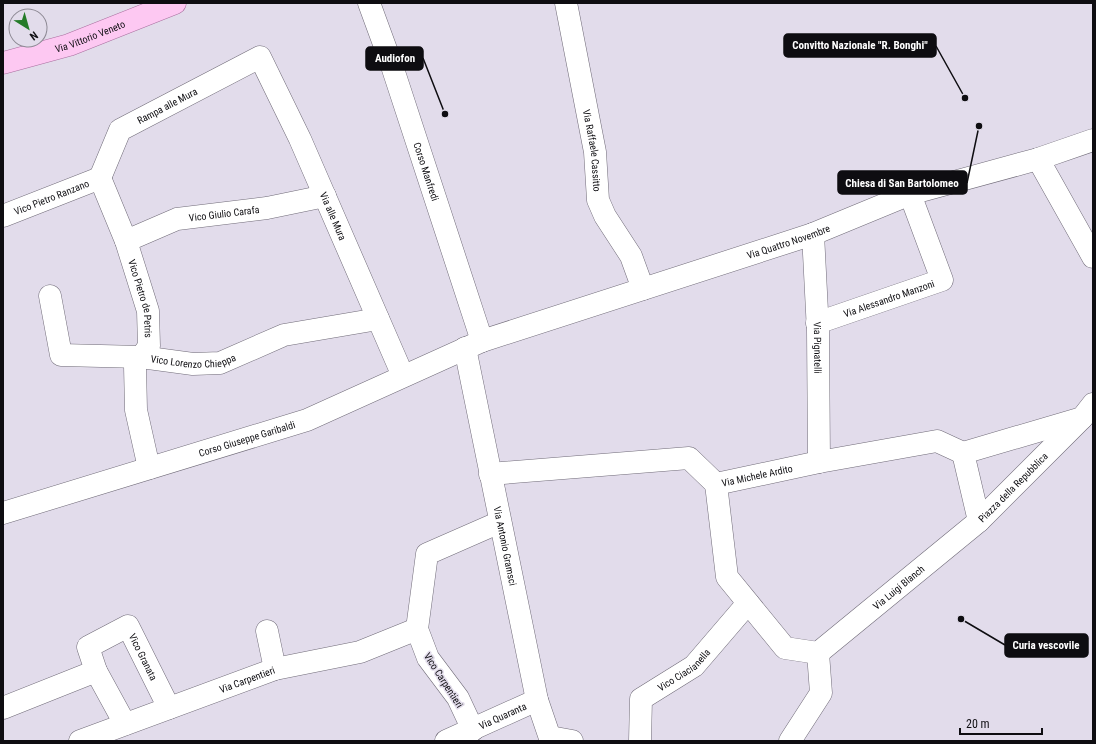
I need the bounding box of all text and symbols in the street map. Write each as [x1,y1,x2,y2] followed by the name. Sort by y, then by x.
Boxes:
[8,8,48,48] north arrow
[54,18,127,55] street label: Via Vittorio Veneto
[27,28,40,43] text: N
[784,34,936,57] callout: Convitto Nazionale "R. Bonghi"
[792,39,928,52] text: Convitto Nazionale "R. Bonghi"
[366,47,423,70] callout: Audiofon
[375,52,415,65] text: Audiofon
[135,86,199,126] street label: Rampa alle Mura
[581,109,602,192] street label: Via Raffaele Cassitto
[411,141,441,202] street label: Corso Manfredi
[838,171,967,194] callout: Chiesa di San Bartolomeo
[845,177,959,190] text: Chiesa di San Bartolomeo
[13,178,91,217] street label: Vico Pietro Ranzano
[318,190,348,242] street label: Via alle Mura
[188,204,260,224] street label: Vico Giulio Carafa
[746,222,832,261] street label: Via Quattro Novembre
[126,258,154,338] street label: Vico Pietro de Petris
[842,278,936,319] street label: Via Alessandro Manzoni
[812,322,823,374] street label: Via Pignatelli
[150,352,238,370] street label: Vico Lorenzo Chieppa
[197,419,296,459] street label: Corso Giuseppe Garibaldi
[976,450,1050,525] street label: Piazza della Repubblica
[721,463,794,489] street label: Via Michele Ardito
[492,505,518,587] street label: Via Antonio Gramsci
[871,563,927,612] street label: Via Luigi Blanch
[127,632,159,682] street label: Vico Granata
[1005,634,1088,657] callout: Curia vescovile
[1012,639,1080,652] text: Curia vescovile
[656,647,712,693] street label: Vico Ciacianella
[422,651,465,710] street label: Vico Carpentieri
[218,665,276,695] street label: Via Carpentieri
[477,700,528,731] street label: Via Quaranta
[960,710,1042,736] scale bar
[966,717,990,731] text: 20 m

